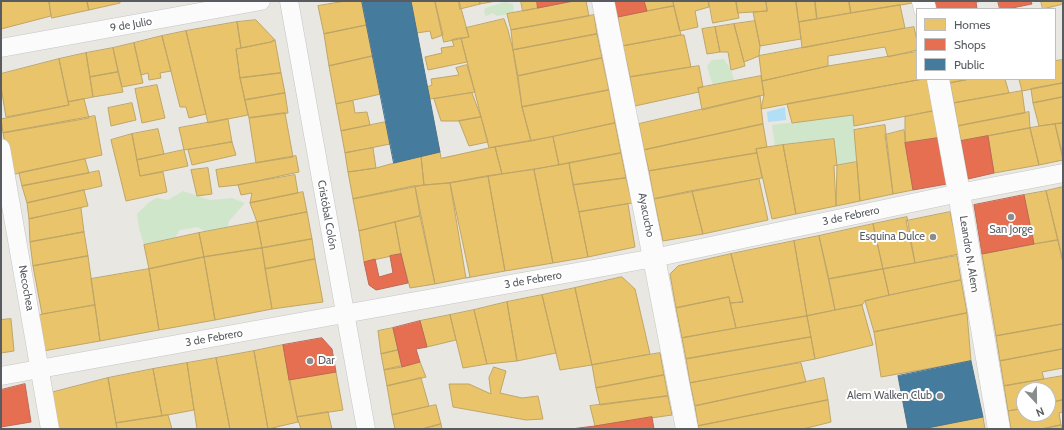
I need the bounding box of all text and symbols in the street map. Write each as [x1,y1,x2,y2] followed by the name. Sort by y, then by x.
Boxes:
[916,8,1056,80] legend
[109,15,153,35] street label: 9 de Julio
[954,17,991,32] text: Homes
[954,37,986,52] text: Shops
[954,57,985,72] text: Public
[314,179,340,251] street label: Cristóbal Colón
[635,192,657,238] street label: Ayacucho
[821,204,881,228] street label: 3 de Febrero
[1006,212,1016,222] marker: San Jorge
[956,215,982,293] street label: Leandro N. Alem
[989,223,1033,237] place label: San Jorge
[859,230,925,244] place label: Esquina Dulce
[928,232,938,242] marker: Esquina Dulce
[16,264,36,312] street label: Necochea
[503,268,563,292] street label: 3 de Febrero
[184,326,244,350] street label: 3 de Febrero
[318,354,335,368] place label: Dar
[305,356,315,366] marker: Dar
[1016,382,1056,422] north arrow
[847,389,932,403] place label: Alem Walken Club
[935,391,945,401] marker: Alem Walken Club
[1034,404,1046,420] text: N

